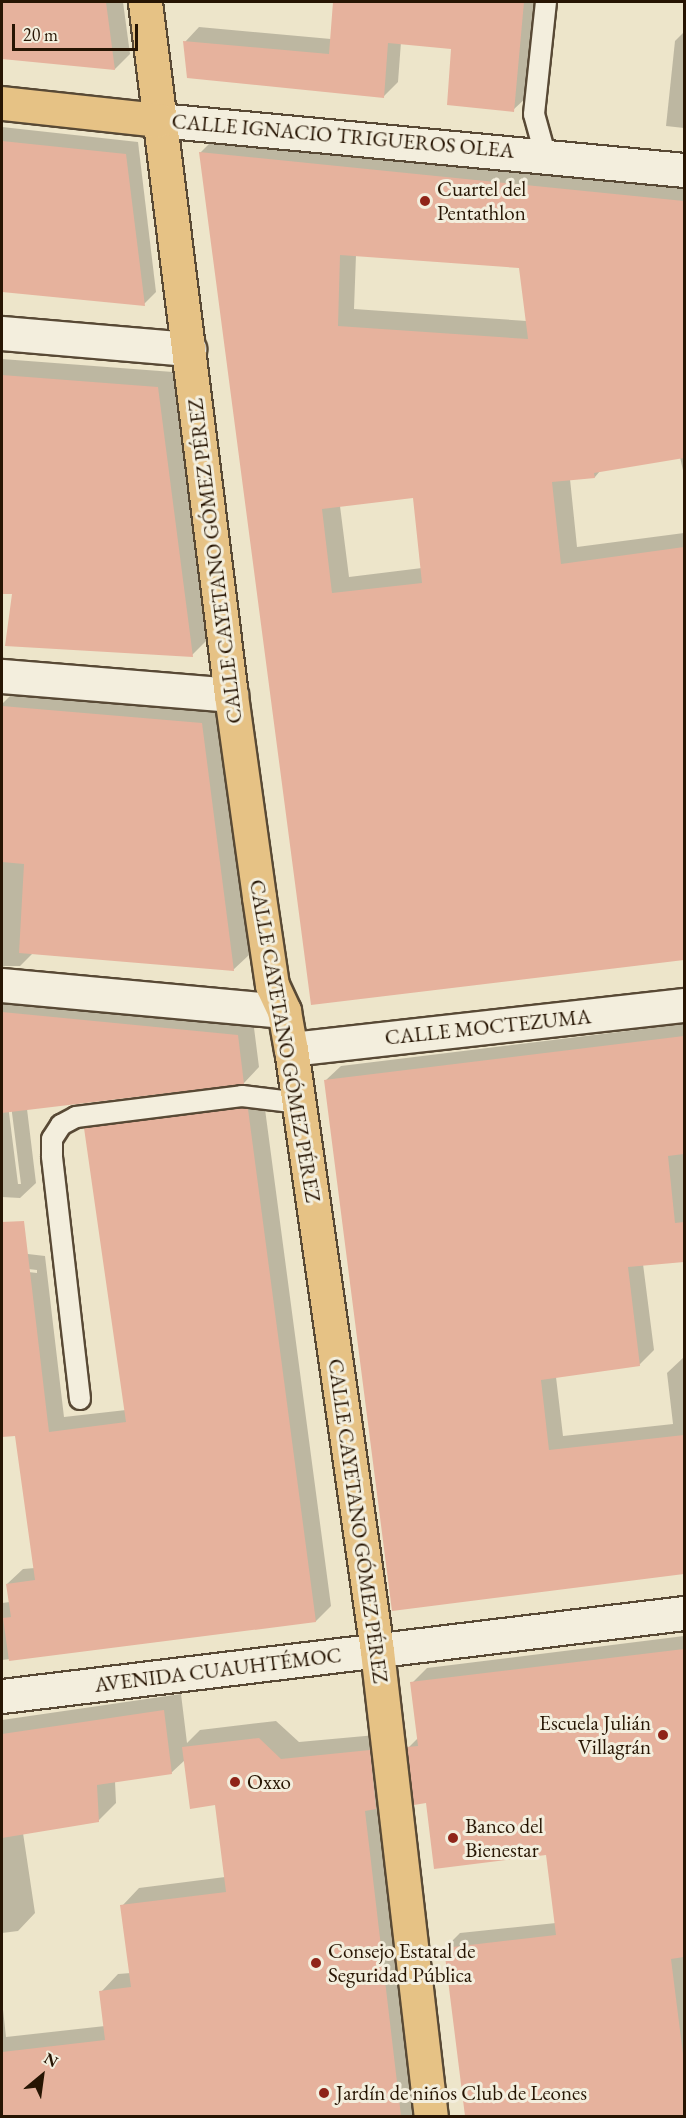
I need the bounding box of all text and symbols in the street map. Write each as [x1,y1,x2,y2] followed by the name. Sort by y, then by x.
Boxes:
[15,12,141,50] scale bar
[23,23,58,46] text: 20 m
[171,108,515,164] street label: CALLE IGNACIO TRIGUEROS OLEA
[437,176,526,226] place label: Cuartel del Pentathlon
[418,194,432,208] marker: Cuartel del Pentathlon
[183,397,247,725] street label: CALLE CAYETANO GÓMEZ PÉREZ
[244,878,326,1204] street label: CALLE CAYETANO GÓMEZ PÉREZ
[384,1004,592,1050] street label: CALLE MOCTEZUMA
[323,1357,393,1685] street label: CALLE CAYETANO GÓMEZ PÉREZ
[93,1642,343,1698] street label: AVENIDA CUAUHTÉMOC
[539,1710,651,1760] place label: Escuela Julián Villagrán
[656,1728,670,1742] marker: Escuela Julián Villagrán
[247,1769,291,1795] place label: Oxxo
[228,1775,242,1789] marker: Oxxo
[465,1813,543,1863] place label: Banco del Bienestar
[446,1831,460,1845] marker: Banco del Bienestar
[328,1938,475,1988] place label: Consejo Estatal de Seguridad Pública
[309,1956,323,1970] marker: Consejo Estatal de Seguridad Pública
[12,2046,72,2106] north arrow
[40,2047,62,2072] text: N
[336,2080,587,2106] place label: Jardín de niños Club de Leones
[317,2086,331,2100] marker: Jardín de niños Club de Leones

